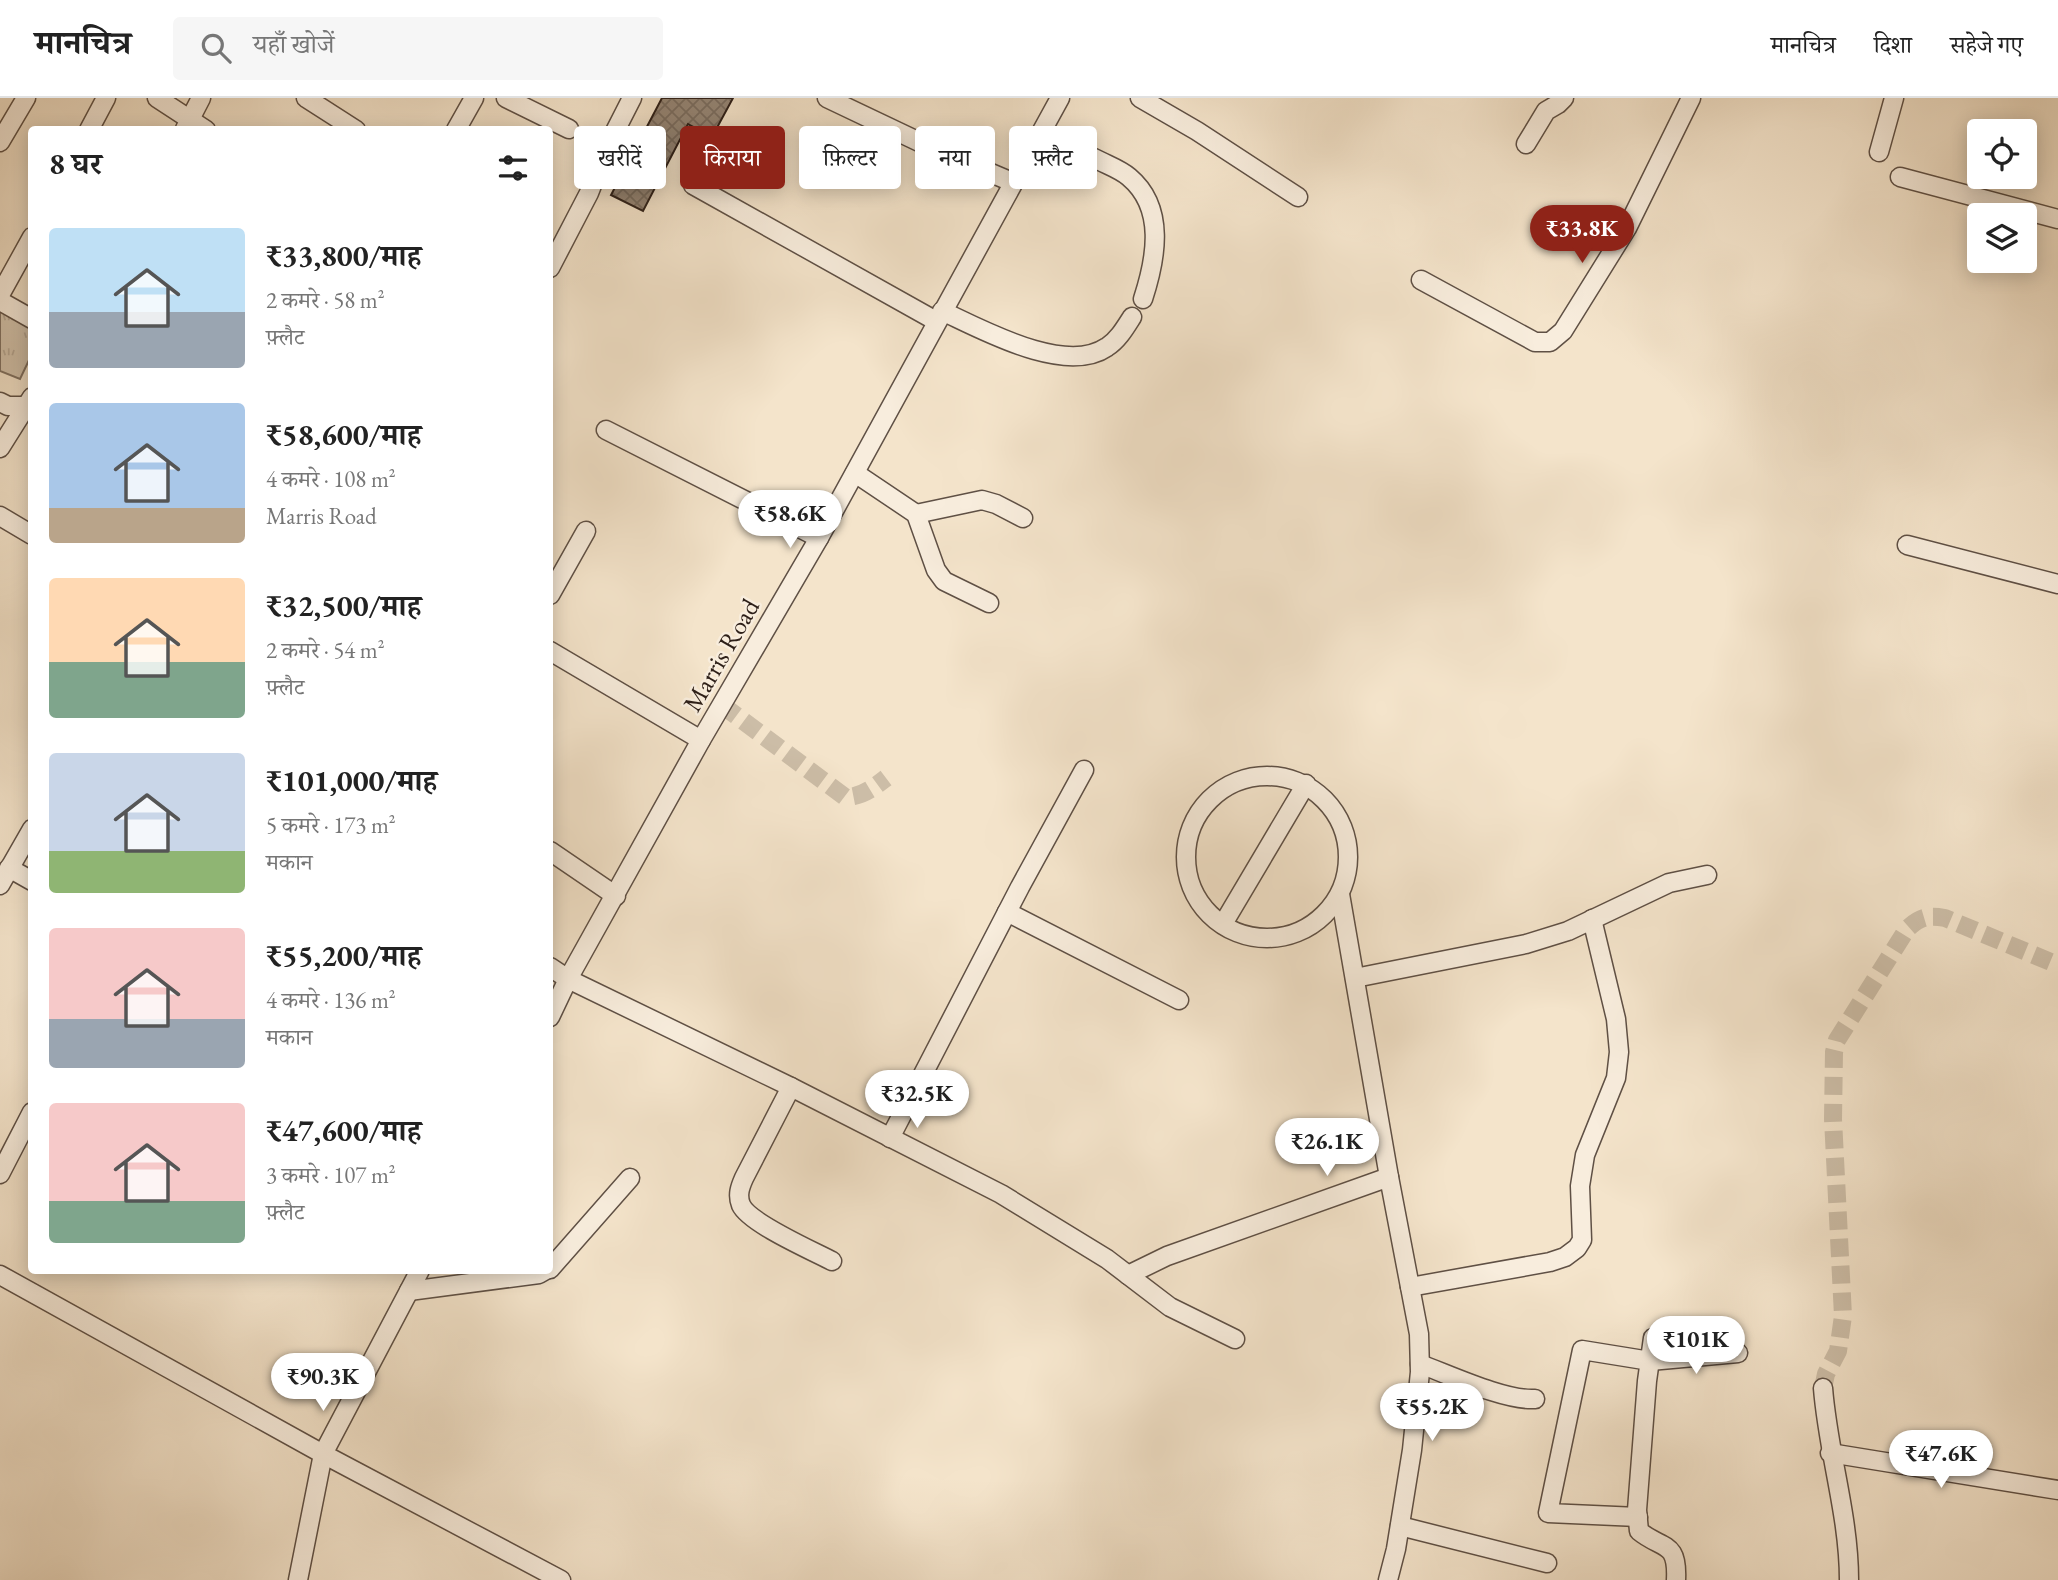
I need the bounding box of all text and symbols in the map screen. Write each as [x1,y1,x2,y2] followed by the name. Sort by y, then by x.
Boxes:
[173,17,663,80] search box
[35,21,131,64] text: मानचित्र
[253,27,334,61] text: यहाँ खोजें
[197,29,235,67] icon: search
[1771,29,1836,60] text: मानचित्र
[1874,29,1912,60] text: दिशा
[1950,29,2023,60] text: सहेजे गए
[1967,119,2037,273] map controls
[1967,119,2037,189] button: locate
[574,126,666,189] chip: खरीदें
[680,126,785,189] chip: किराया
[799,126,901,189] chip: फ़िल्टर
[915,126,995,189] chip: नया
[1009,126,1097,189] chip: फ़्लैट
[49,144,102,183] text: 8 घर
[494,149,532,187] icon: filters
[1967,203,2037,273] button: layers
[1525,206,1639,265] pin: ₹33.8K
[1546,213,1618,243] text: ₹33.8K
[266,236,421,275] text: ₹33,800/माह
[105,256,189,340] icon: home
[266,285,385,315] text: 2 कमरे · 58 m²
[266,322,304,352] text: फ़्लैट
[266,415,421,454] text: ₹58,600/माह
[105,431,189,515] icon: home
[266,464,396,494] text: 4 कमरे · 108 m²
[733,490,847,550] pin: ₹58.6K
[754,498,826,528] text: ₹58.6K
[266,501,377,531] text: Marris Road
[266,586,421,625] text: ₹32,500/माह
[675,592,767,718] street label: Marris Road
[105,606,189,690] icon: home
[266,635,385,665] text: 2 कमरे · 54 m²
[266,672,304,702] text: फ़्लैट
[266,761,437,800] text: ₹101,000/माह
[105,781,189,865] icon: home
[266,810,396,840] text: 5 कमरे · 173 m²
[266,847,313,877] text: मकान
[266,936,421,975] text: ₹55,200/माह
[105,956,189,1040] icon: home
[266,985,396,1015] text: 4 कमरे · 136 m²
[266,1022,313,1052] text: मकान
[860,1070,974,1130] pin: ₹32.5K
[881,1078,953,1108] text: ₹32.5K
[266,1111,421,1150] text: ₹47,600/माह
[1270,1118,1384,1178] pin: ₹26.1K
[1291,1126,1363,1156] text: ₹26.1K
[105,1131,189,1215] icon: home
[266,1160,396,1190] text: 3 कमरे · 107 m²
[266,1197,304,1227] text: फ़्लैट
[1647,1316,1745,1376] pin: ₹101K
[1663,1324,1729,1354] text: ₹101K
[266,1354,380,1413] pin: ₹90.3K
[287,1361,359,1391] text: ₹90.3K
[1375,1384,1489,1443] pin: ₹55.2K
[1396,1391,1468,1421] text: ₹55.2K
[1884,1430,1998,1490] pin: ₹47.6K
[1905,1438,1977,1468] text: ₹47.6K

